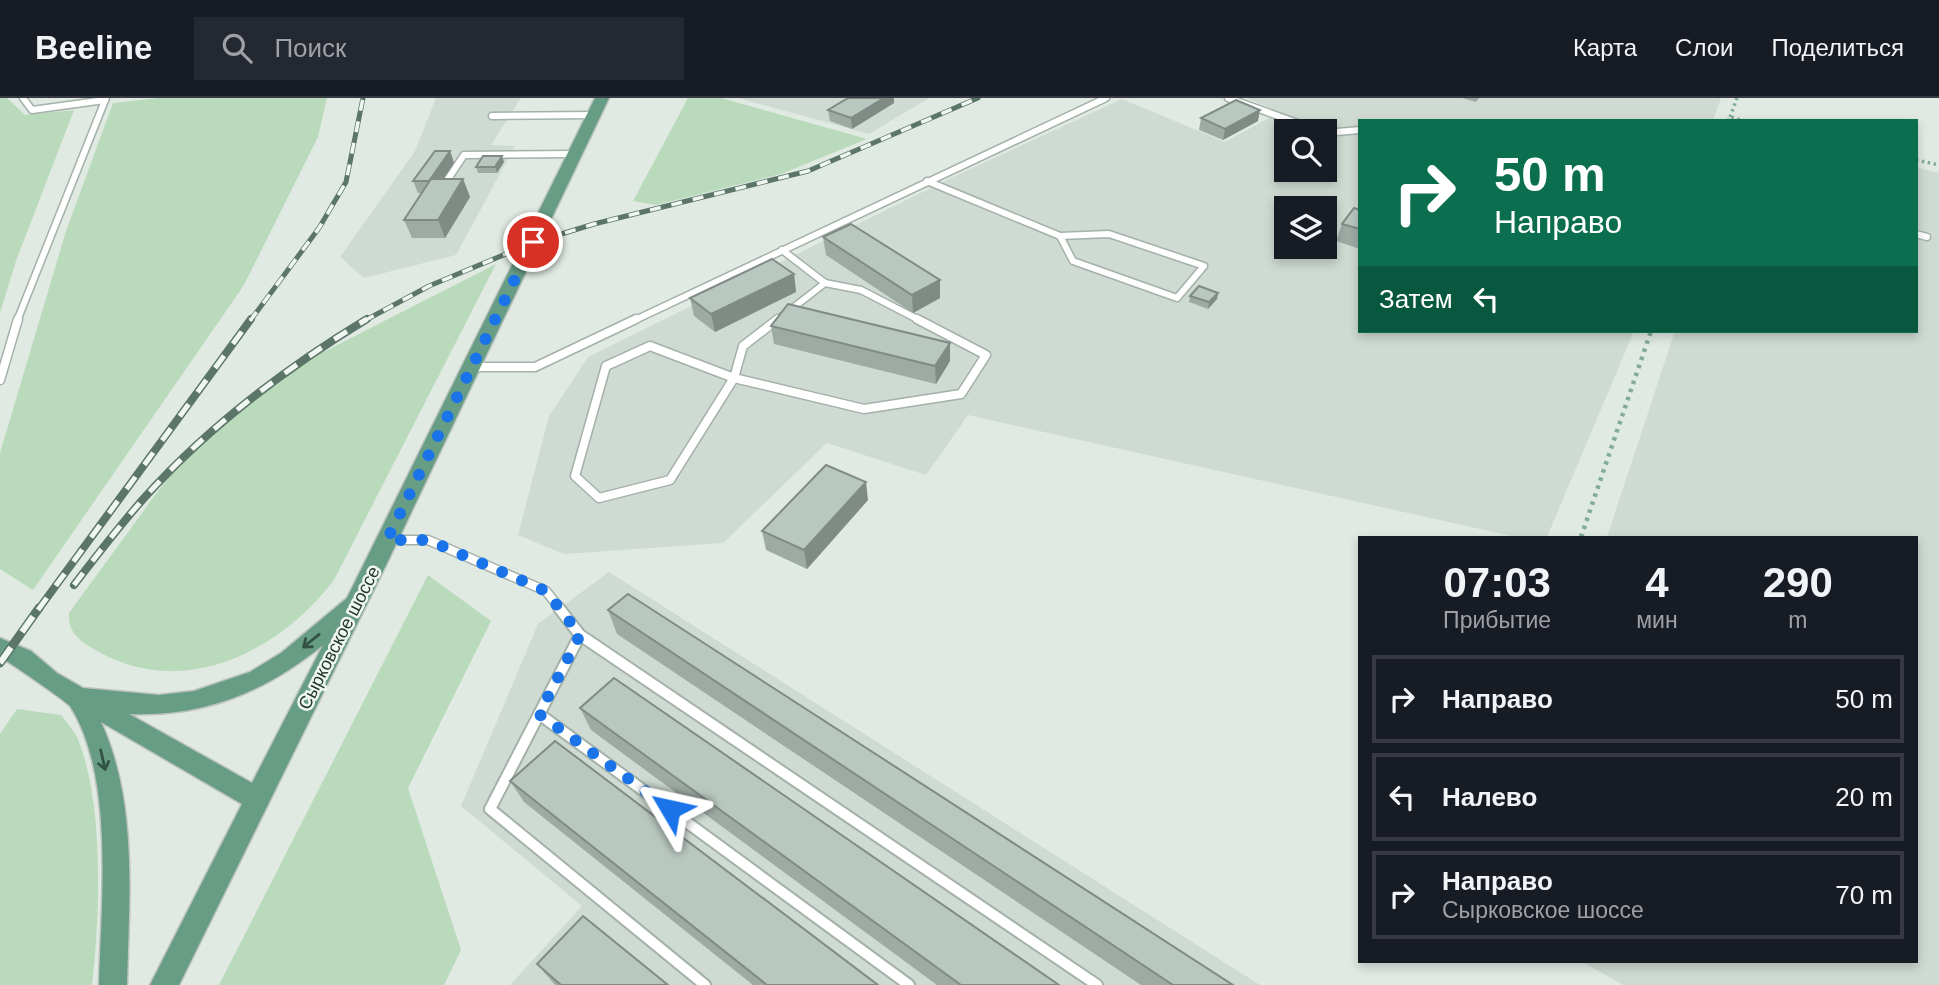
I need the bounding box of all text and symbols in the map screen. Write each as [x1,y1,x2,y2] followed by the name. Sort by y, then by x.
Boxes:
[194,17,684,80] search box
[35,29,152,66] text: Beeline
[218,29,256,67] icon: search
[274,33,346,63] text: Поиск
[1573,34,1637,61] text: Карта
[1675,34,1733,61] text: Слои
[1771,34,1904,61] text: Поделиться
[1274,119,1337,259] map controls
[1274,119,1337,182] button: search
[1379,147,1470,238] icon: right
[1494,147,1606,201] text: 50 m
[1274,196,1337,259] button: layers
[1494,204,1622,240] text: Направо
[503,212,563,272] pin
[514,223,552,261] icon: arrive
[1467,280,1505,318] icon: left
[1379,284,1453,314] text: Затем
[1443,559,1551,606] text: 07:03
[1645,559,1669,606] text: 4
[1763,559,1833,606] text: 290
[294,563,384,713] street label: Сырковское шоссе
[1443,607,1551,633] text: Прибытие
[1636,607,1678,633] text: мин
[1788,607,1807,633] text: m
[303,633,321,649] one-way arrow
[1383,680,1421,718] icon: right
[1442,684,1553,714] text: Направо
[1835,684,1893,714] text: 50 m
[97,748,111,771] one-way arrow
[633,772,707,846] position arrow
[1383,778,1421,816] icon: left
[1442,782,1537,812] text: Налево
[1835,782,1893,812] text: 20 m
[1442,866,1553,896] text: Направо
[1383,876,1421,914] icon: right
[1835,880,1893,910] text: 70 m
[1442,897,1644,923] text: Сырковское шоссе

